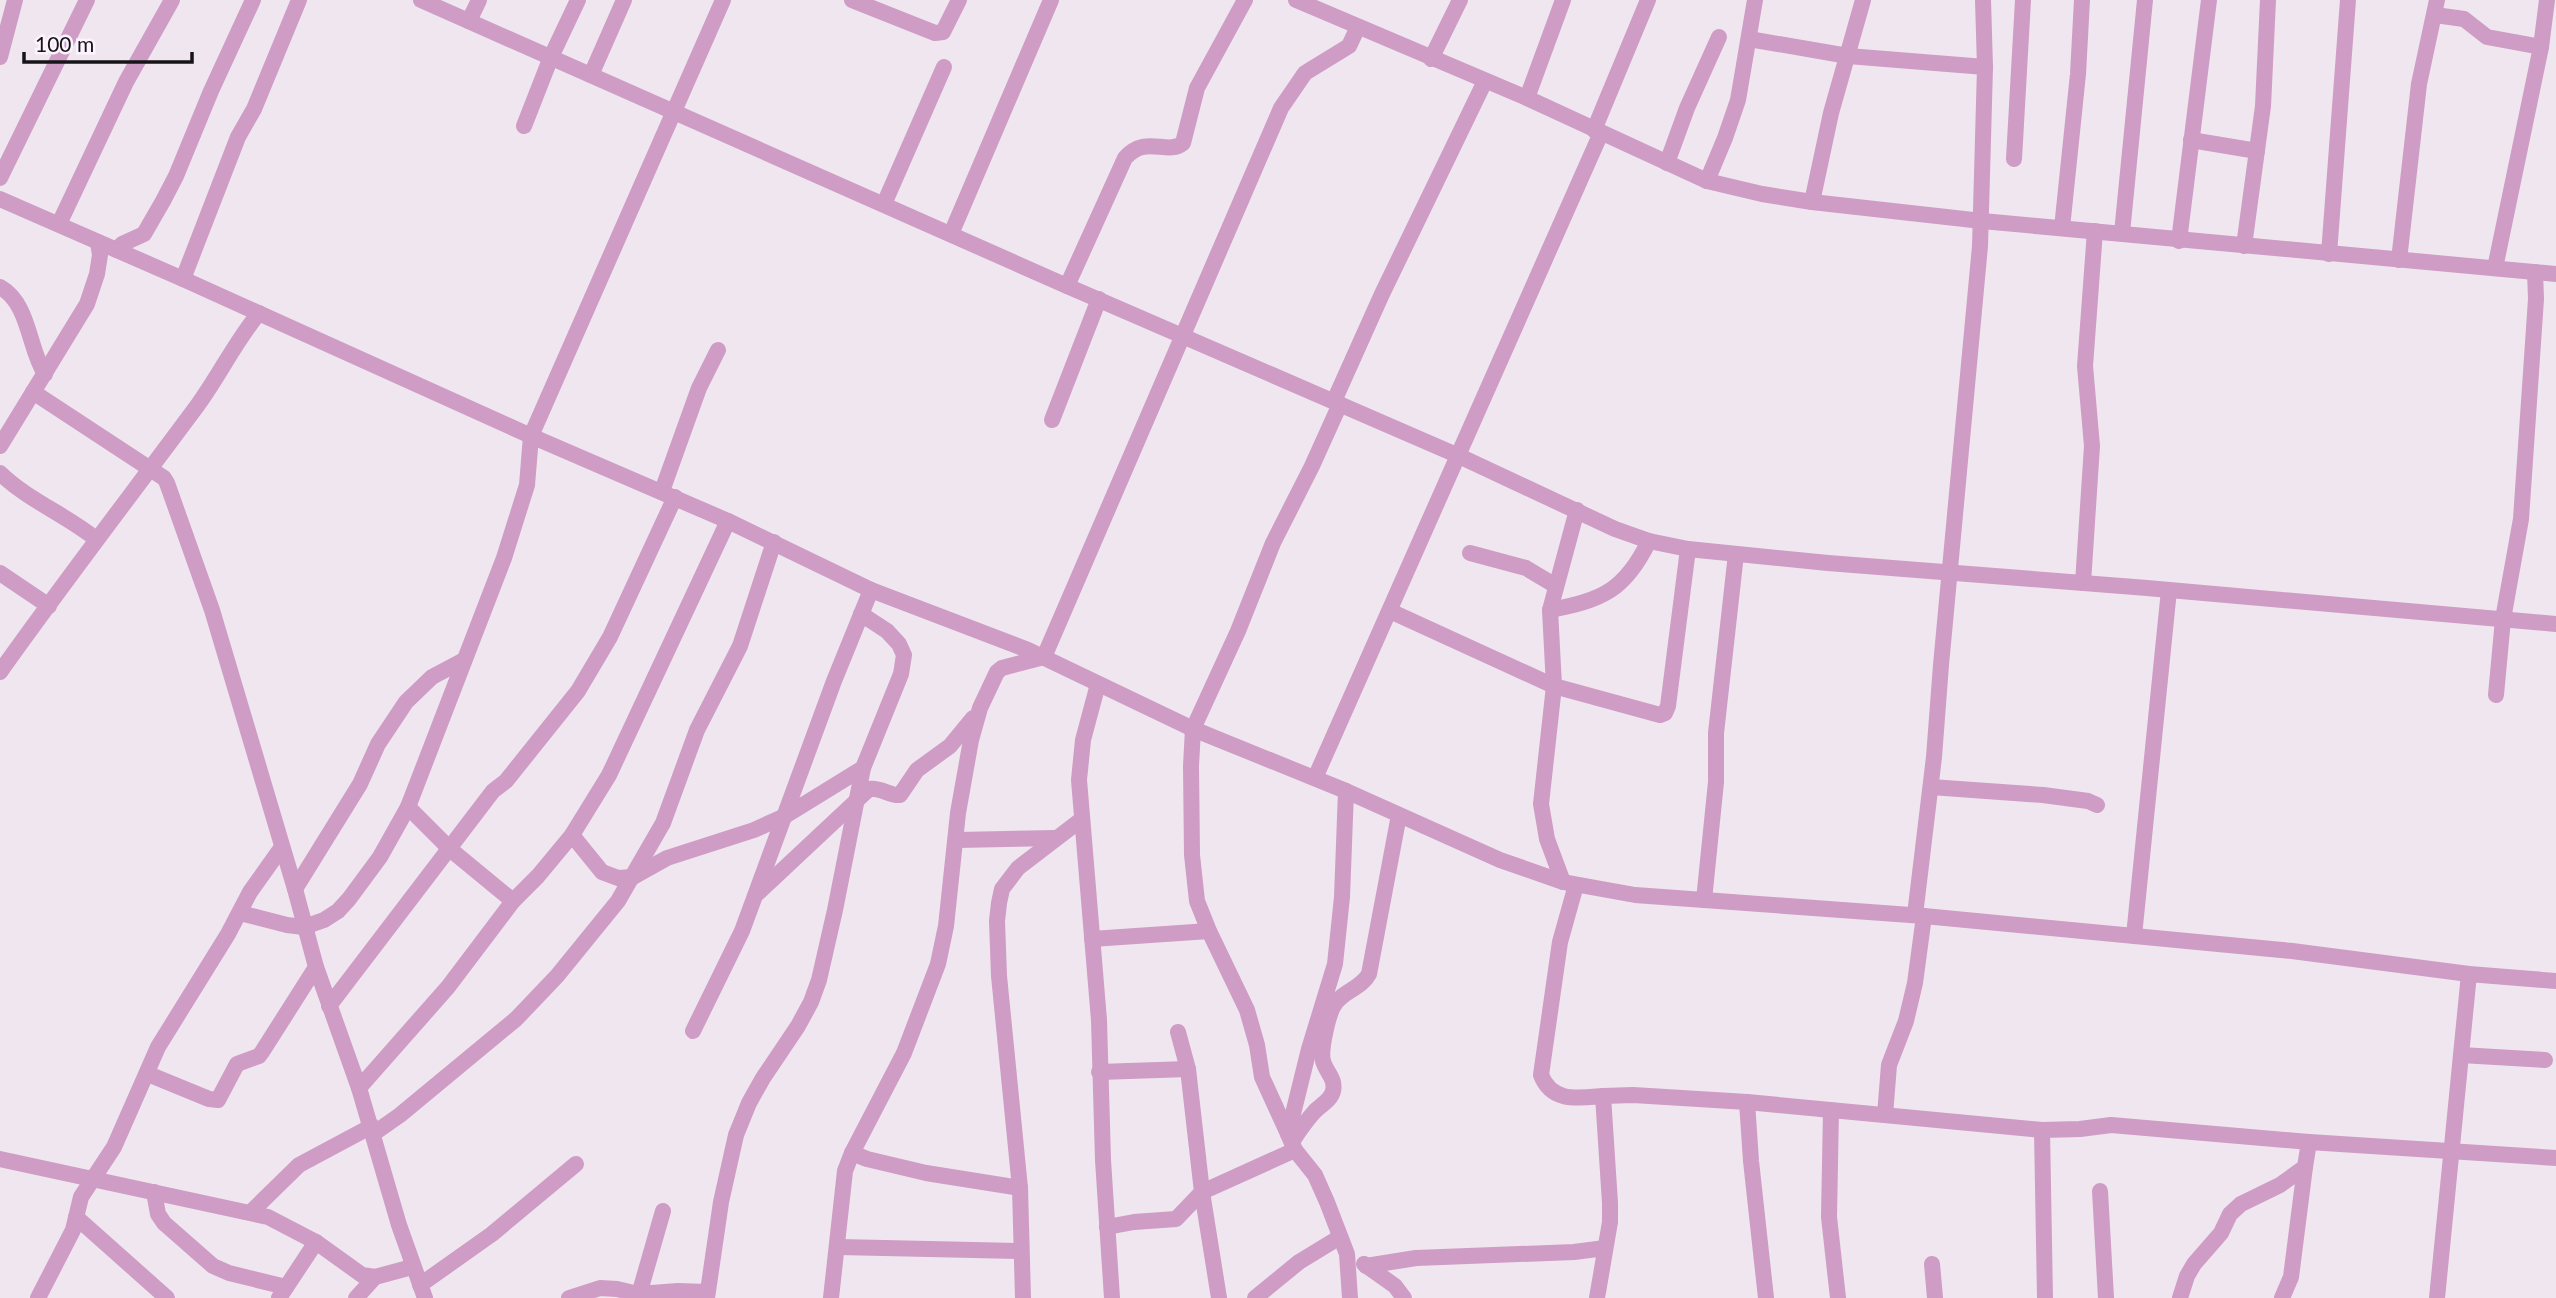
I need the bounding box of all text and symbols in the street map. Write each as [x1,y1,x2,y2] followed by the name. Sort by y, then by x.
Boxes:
[24,21,192,65] scale bar
[35,31,94,56] text: 100 m

